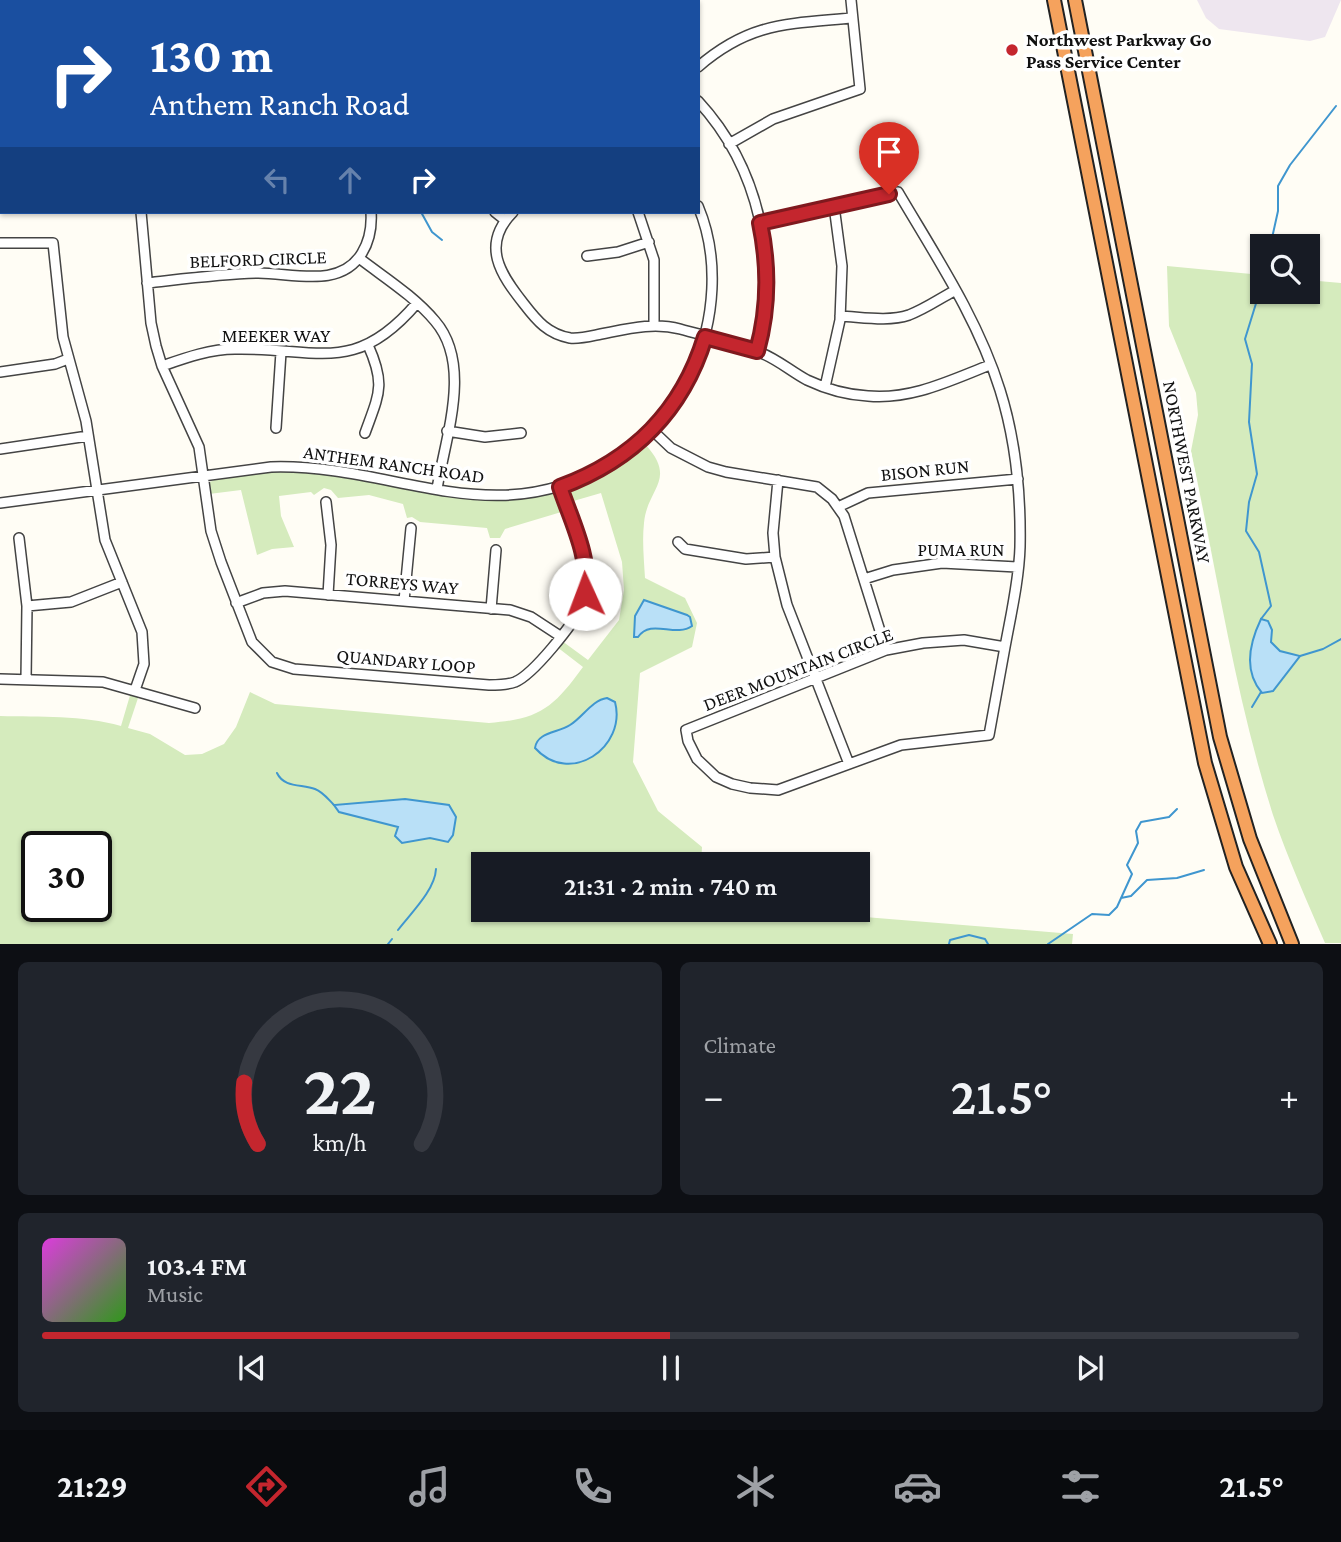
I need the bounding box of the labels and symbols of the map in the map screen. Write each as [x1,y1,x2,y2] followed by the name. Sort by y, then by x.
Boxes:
[1026,29,1212,72] place label: Northwest Parkway Go Pass Service Center
[1004,42,1020,58] marker: Northwest Parkway Go Pass Service Center
[859,122,919,194] pin
[189,246,327,272] street label: BELFORD CIRCLE
[222,325,331,346] street label: MEEKER WAY
[1159,379,1215,566] street label: NORTHWEST PARKWAY
[302,441,486,487] street label: ANTHEM RANCH ROAD
[880,455,970,485] street label: BISON RUN
[917,539,1005,560] street label: PUMA RUN
[548,557,622,631] position arrow
[345,568,460,598] street label: TORREYS WAY
[700,623,896,715] street label: DEER MOUNTAIN CIRCLE
[336,644,476,678] street label: QUANDARY LOOP
[21,831,112,922] speed limit sign: 30

